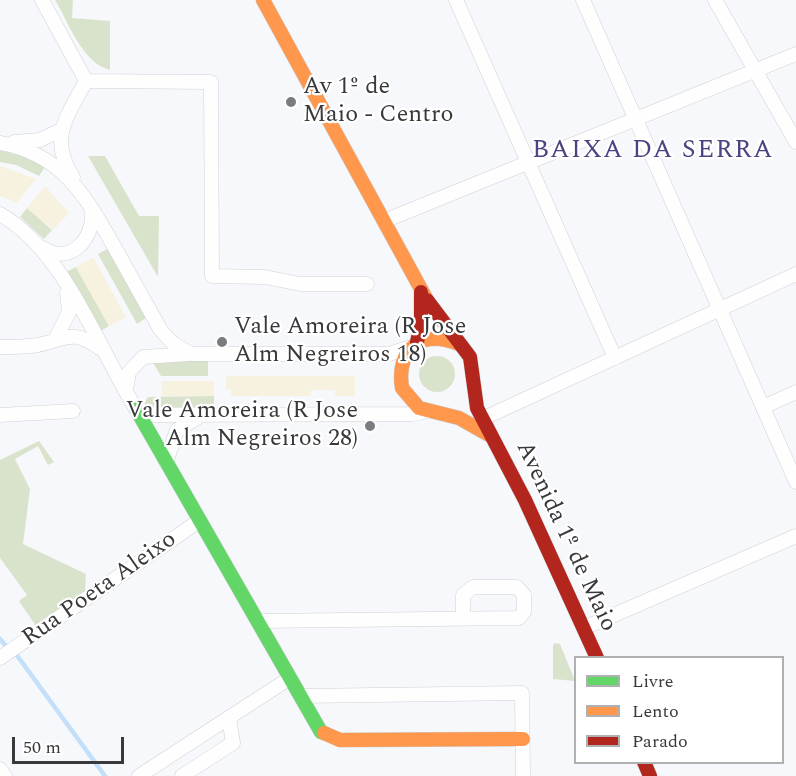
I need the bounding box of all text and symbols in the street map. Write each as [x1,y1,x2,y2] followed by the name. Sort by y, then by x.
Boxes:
[303,74,453,130] place label: Av 1º de Maio - Centro
[284,95,298,109] marker: Av 1º de Maio - Centro
[532,136,774,168] district label: BAIXA DA SERRA
[234,314,466,370] place label: Vale Amoreira (R Jose Alm Negreiros 18)
[215,335,229,349] marker: Vale Amoreira (R Jose Alm Negreiros 18)
[126,398,358,454] place label: Vale Amoreira (R Jose Alm Negreiros 28)
[363,419,377,433] marker: Vale Amoreira (R Jose Alm Negreiros 28)
[508,437,622,637] street label: Avenida 1º de Maio
[17,526,183,654] street label: Rua Poeta Aleixo
[574,656,784,764] legend
[632,668,674,695] text: Livre
[632,698,679,725] text: Lento
[15,725,128,763] scale bar
[632,728,688,755] text: Parado
[23,734,61,761] text: 50 m

